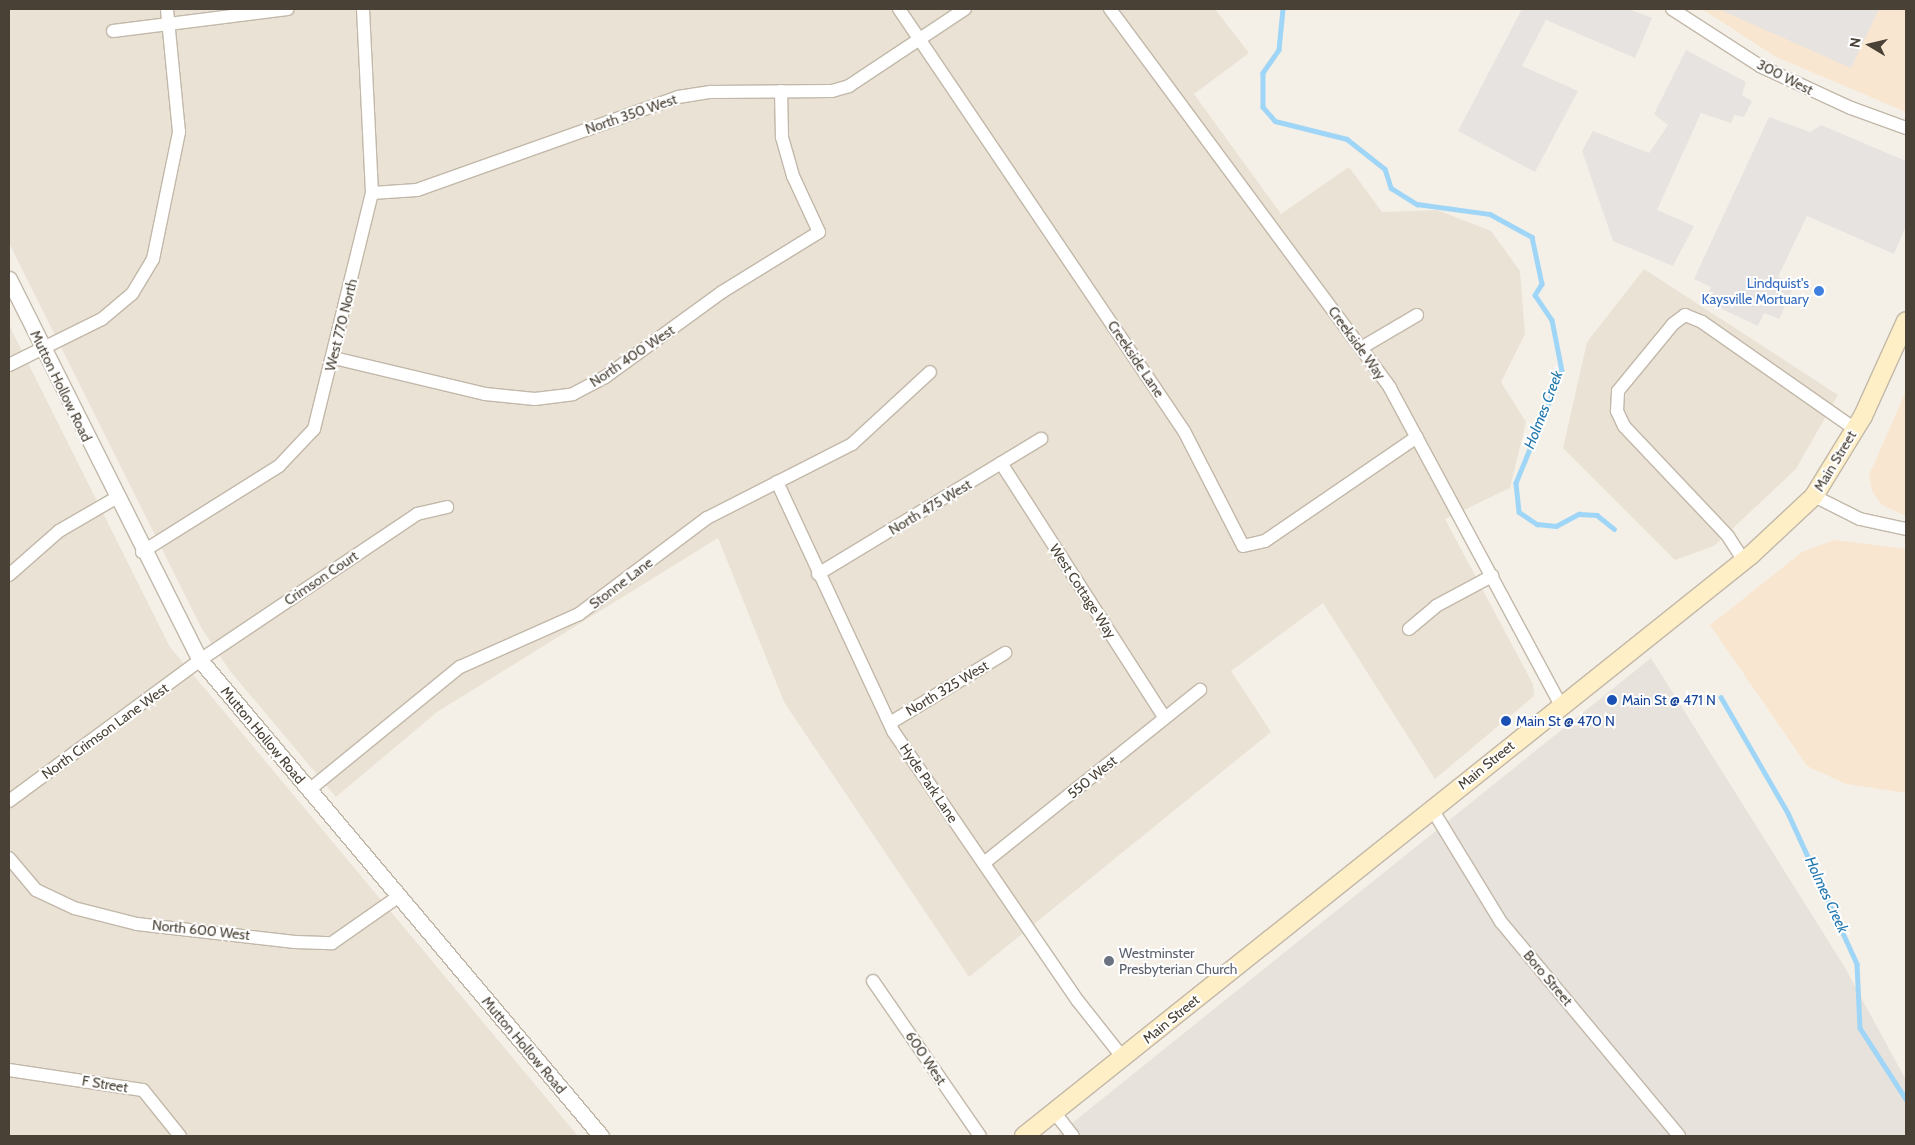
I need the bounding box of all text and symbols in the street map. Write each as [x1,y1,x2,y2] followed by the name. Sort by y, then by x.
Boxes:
[1845,20,1895,70] north arrow
[1846,36,1865,49] text: N
[1754,56,1816,98] street label: 300 West
[583,90,679,138] street label: North 350 West
[1702,275,1809,308] place label: Lindquist's Kaysville Mortuary
[321,277,361,373] street label: West 770 North
[1813,285,1825,297] marker: Lindquist's Kaysville Mortuary
[1325,303,1389,383] street label: Creekside Way
[1104,317,1168,401] street label: Creekside Lane
[587,322,677,390] street label: North 400 West
[27,328,95,444] street label: Mutton Hollow Road
[1521,368,1567,452] water label: Holmes Creek
[1810,428,1860,494] street label: Main Street
[886,476,974,538] street label: North 475 West
[1046,541,1120,641] street label: West Cottage Way
[281,547,361,609] street label: Crimson Court
[586,554,656,612] street label: Stonne Lane
[903,657,991,719] street label: North 325 West
[39,679,171,783] street label: North Crimson Lane West
[217,683,309,787] street label: Mutton Hollow Road
[1622,692,1716,708] place label: Main St @ 471 N
[1606,694,1618,706] marker: Main St @ 471 N
[1516,713,1615,729] place label: Main St @ 470 N
[1500,715,1512,727] marker: Main St @ 470 N
[1454,737,1518,793] street label: Main Street
[896,740,962,826] street label: Hyde Park Lane
[1064,752,1120,802] street label: 550 West
[1800,854,1852,936] water label: Holmes Creek
[151,917,251,943] street label: North 600 West
[1119,945,1237,978] place label: Westminster Presbyterian Church
[1520,947,1576,1009] street label: Boro Street
[1103,955,1115,967] marker: Westminster Presbyterian Church
[1139,991,1203,1047] street label: Main Street
[478,993,570,1097] street label: Mutton Hollow Road
[902,1028,950,1088] street label: 600 West
[81,1072,129,1096] street label: F Street

